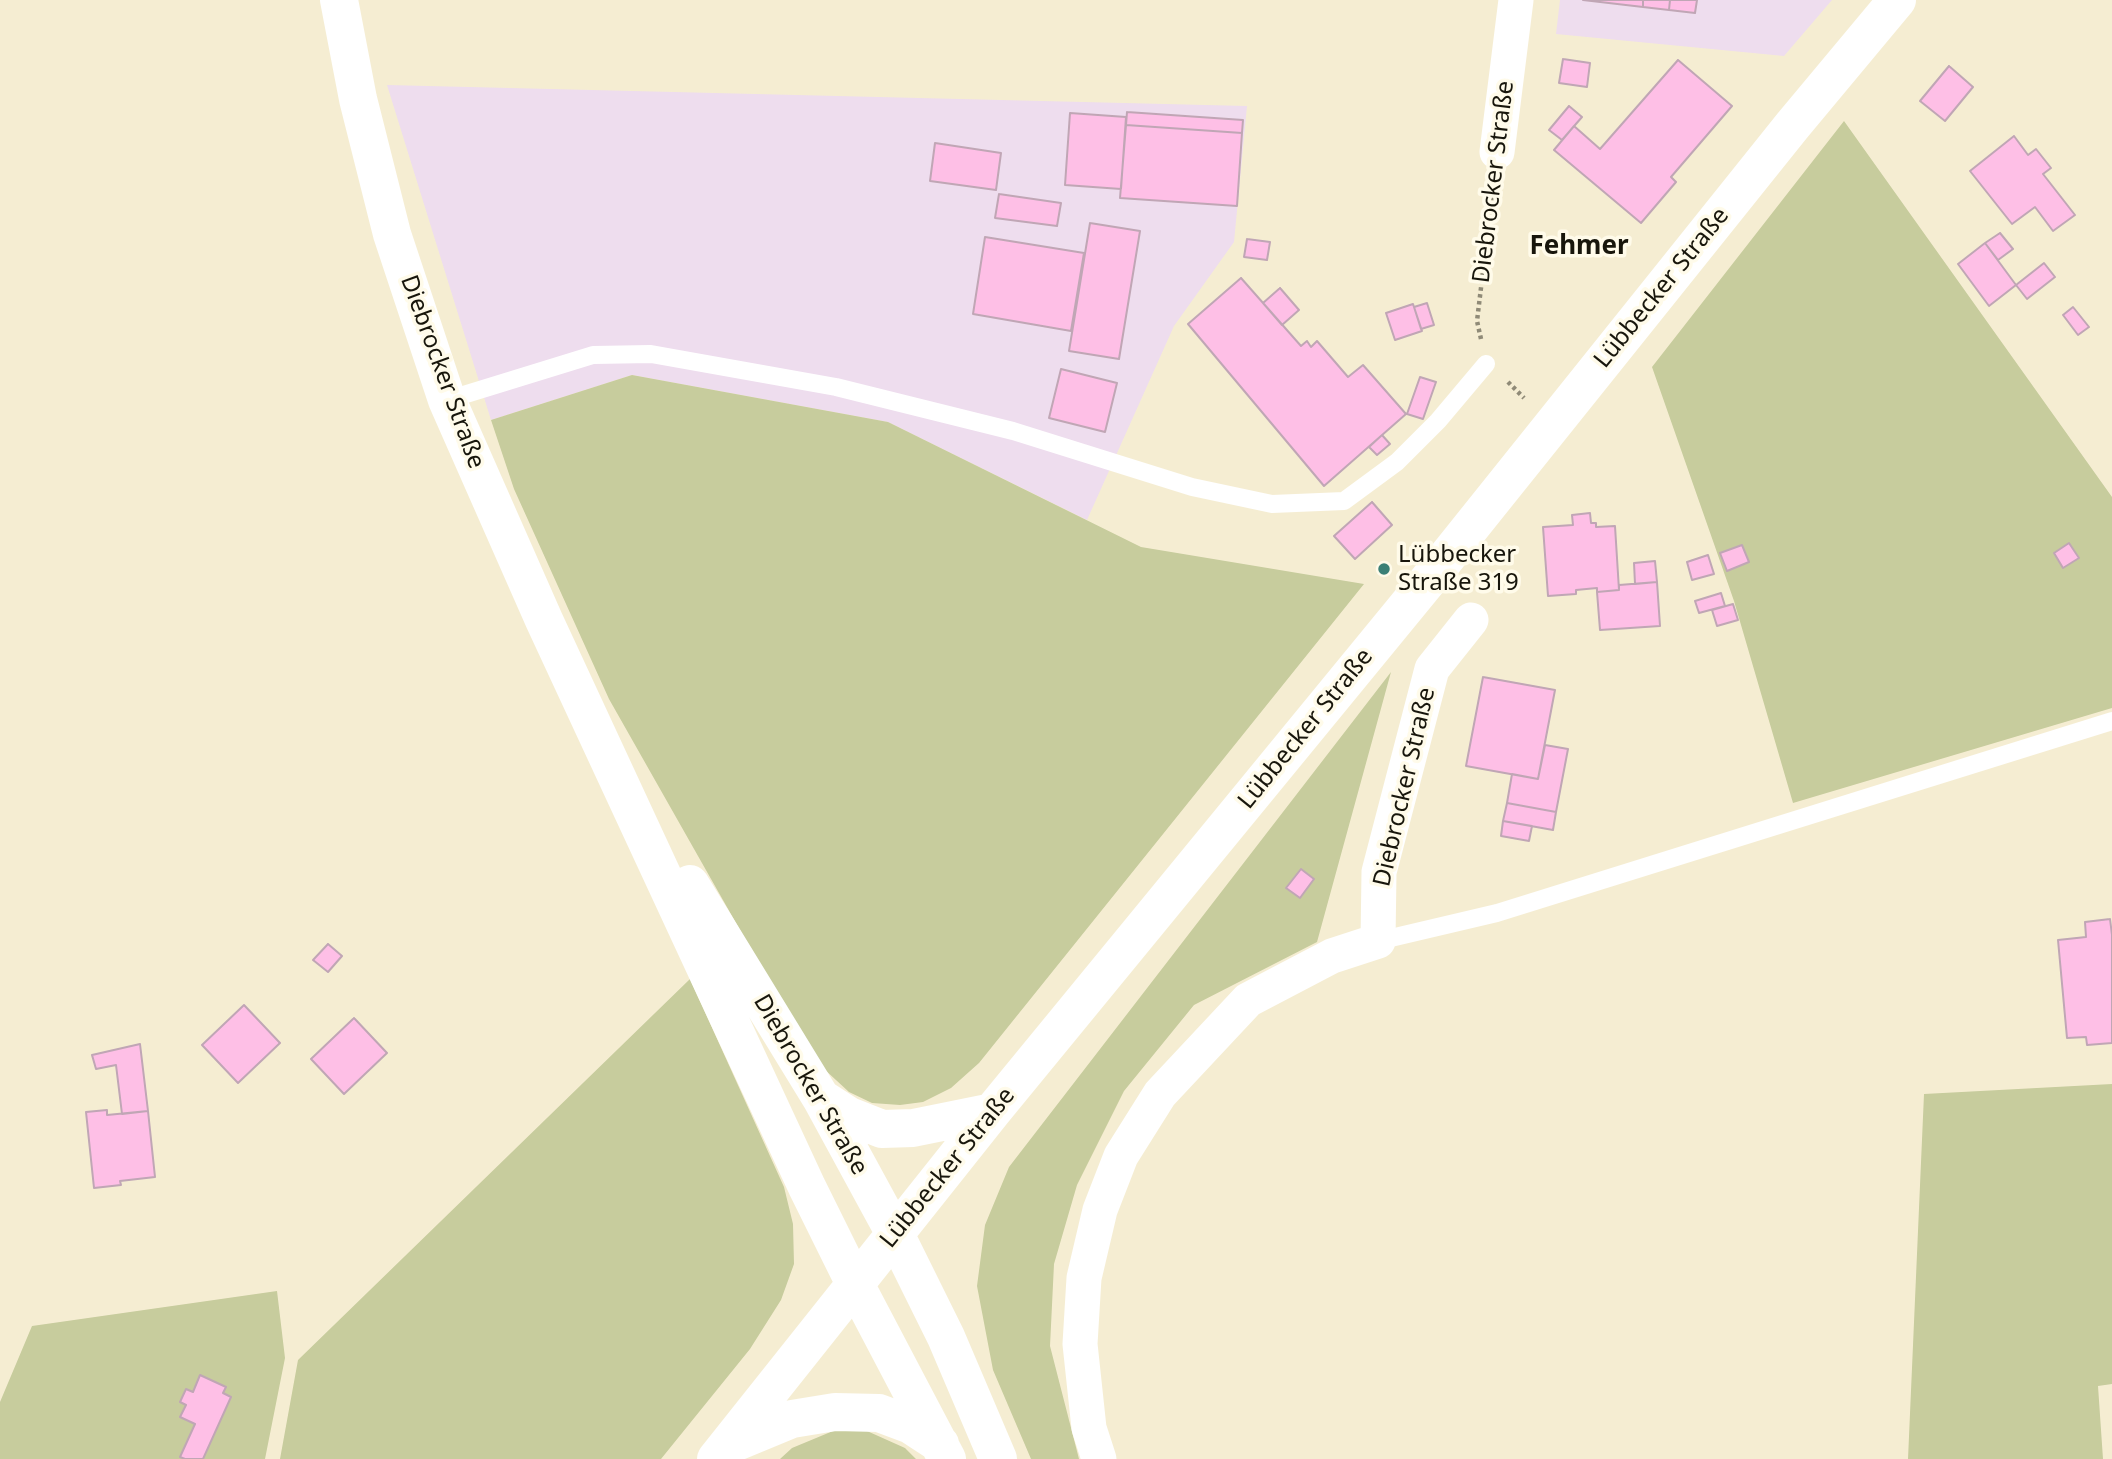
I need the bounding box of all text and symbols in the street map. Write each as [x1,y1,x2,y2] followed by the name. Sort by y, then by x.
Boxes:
[1467,79,1521,285] street label: Diebrocker Straße
[1589,202,1735,374] street label: Lübbecker Straße
[1529,231,1629,263] district label: Fehmer
[394,272,490,472] street label: Diebrocker Straße
[1398,541,1519,597] place label: Lübbecker Straße 319
[1376,561,1392,577] marker: Lübbecker Straße 319
[1233,643,1379,815] street label: Lübbecker Straße
[1368,685,1442,889] street label: Diebrocker Straße
[747,990,873,1180] street label: Diebrocker Straße
[875,1082,1021,1254] street label: Lübbecker Straße

